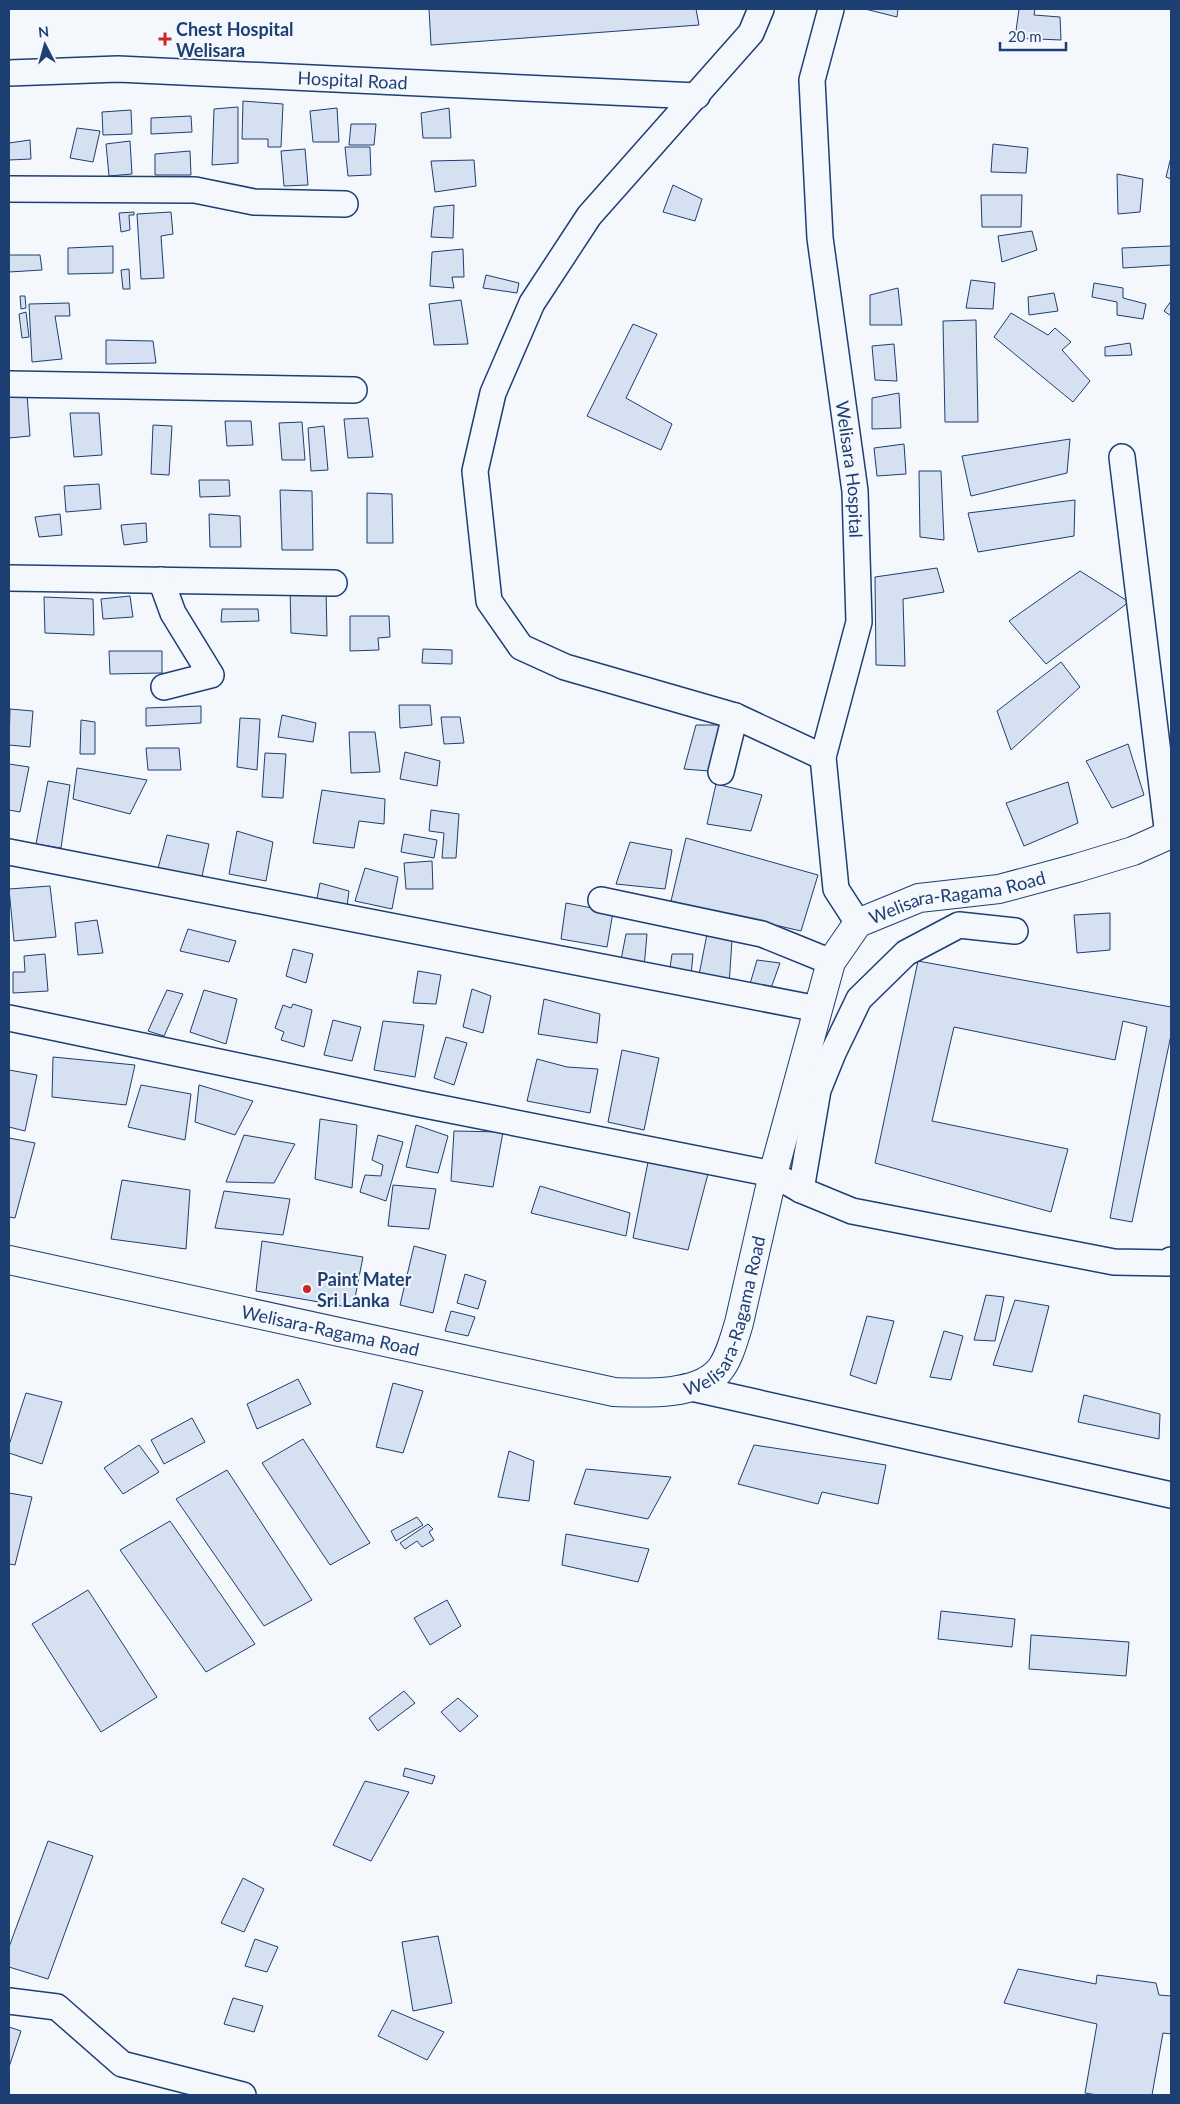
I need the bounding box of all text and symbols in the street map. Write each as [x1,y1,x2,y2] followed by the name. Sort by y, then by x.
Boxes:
[176,18,294,61] place label: Chest Hospital Welisara
[20,20,70,70] north arrow
[1000,20,1066,52] scale bar
[37,23,50,41] text: N
[1008,27,1042,45] text: 20 m
[158,32,172,46] marker: Chest Hospital Welisara
[297,66,408,93] street label: Hospital Road
[832,399,867,538] street label: Welisara Hospital
[866,866,1048,928] street label: Welisara-Ragama Road
[681,1234,770,1400] street label: Welisara-Ragama Road
[317,1268,412,1311] place label: Paint Mater Sri Lanka
[301,1283,313,1295] marker: Paint Mater Sri Lanka
[240,1300,421,1360] street label: Welisara-Ragama Road

